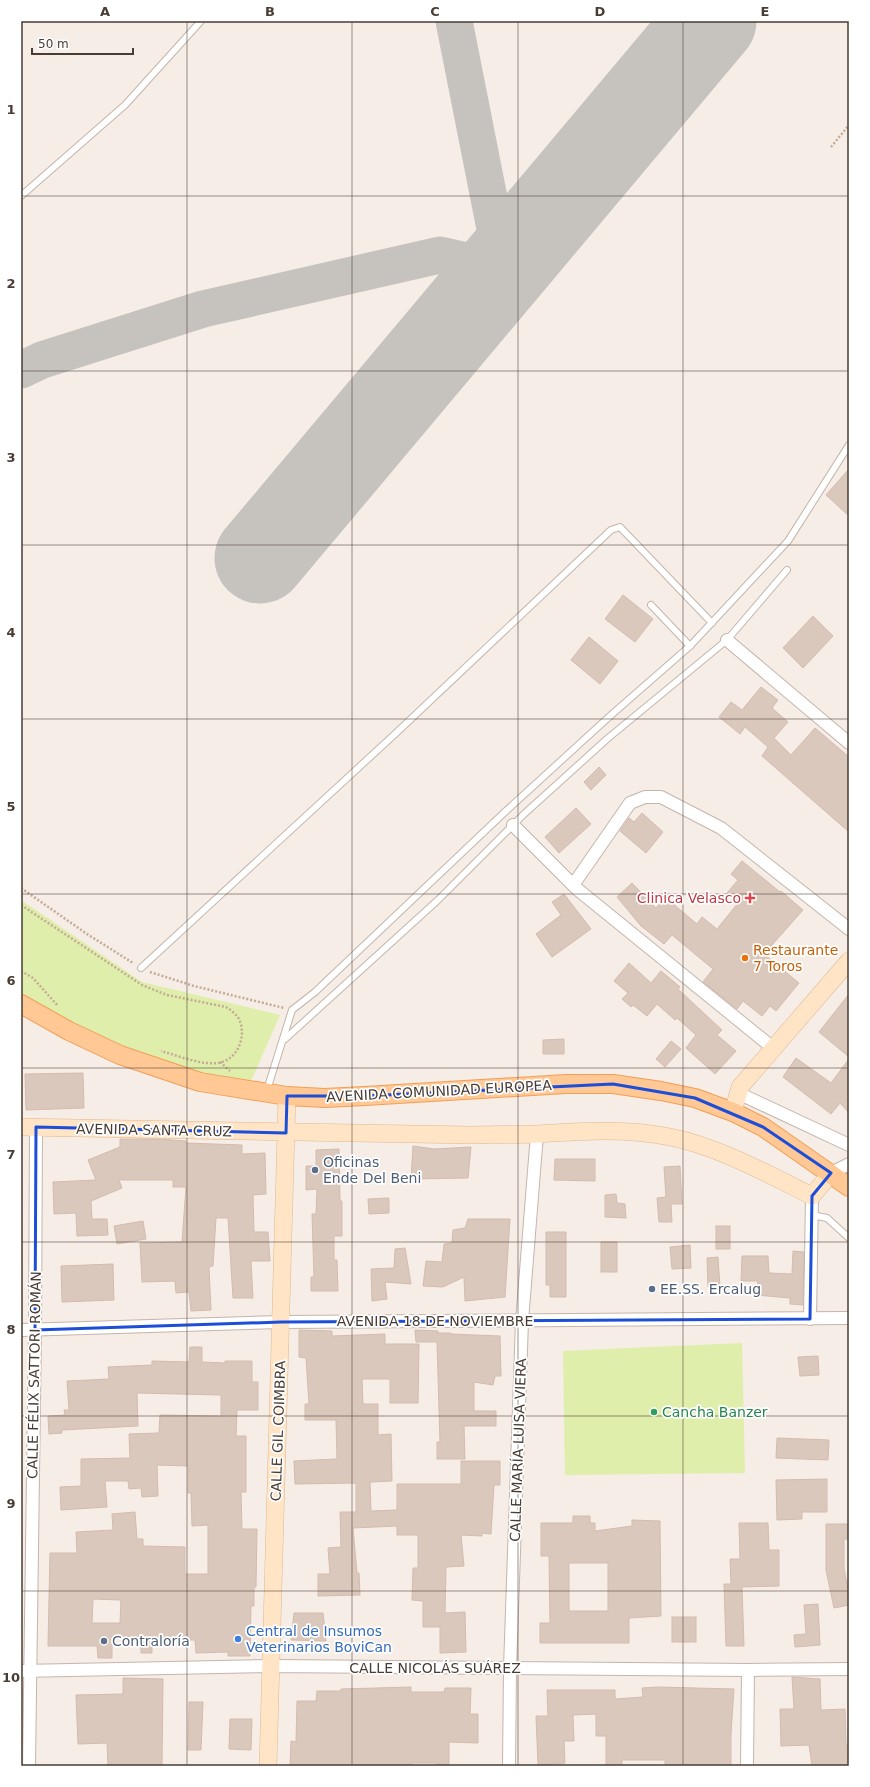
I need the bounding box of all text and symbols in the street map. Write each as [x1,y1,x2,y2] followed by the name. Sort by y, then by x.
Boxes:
[100,4,110,19] text: A
[265,4,275,19] text: B
[430,4,440,19] text: C
[595,4,606,19] text: D
[761,4,769,19] text: E
[32,30,133,56] scale bar
[38,37,69,51] text: 50 m
[6,102,16,117] text: 1
[6,276,16,291] text: 2
[6,450,16,465] text: 3
[6,625,16,640] text: 4
[6,799,16,814] text: 5
[637,890,741,906] place label: Clinica Velasco
[744,892,756,904] marker: Clinica Velasco
[753,942,838,974] place label: Restaurante 7 Toros
[740,953,750,963] marker: Restaurante 7 Toros
[6,973,16,988] text: 6
[326,1077,553,1105] street label: AVENIDA COMUNIDAD EUROPEA
[76,1121,232,1139] street label: AVENIDA SANTA CRUZ
[6,1147,16,1162] text: 7
[323,1154,421,1186] place label: Oficinas Ende Del Beni
[310,1165,320,1175] marker: Oficinas Ende Del Beni
[24,1271,44,1479] street label: CALLE FÉLIX SATTORI ROMÁN
[660,1281,761,1297] place label: EE.SS. Ercalug
[647,1284,657,1294] marker: EE.SS. Ercalug
[337,1313,533,1329] street label: AVENIDA 18 DE NOVIEMBRE
[6,1322,16,1337] text: 8
[507,1357,529,1542] street label: CALLE MARÍA LUISA VIERA
[268,1360,288,1502] street label: CALLE GIL COIMBRA
[662,1404,768,1420] place label: Cancha Banzer
[649,1407,659,1417] marker: Cancha Banzer
[6,1496,16,1511] text: 9
[246,1623,392,1655] place label: Central de Insumos Veterinarios BoviCan
[112,1633,190,1649] place label: Contraloría
[233,1634,243,1644] marker: Central de Insumos Veterinarios BoviCan
[99,1636,109,1646] marker: Contraloría
[349,1660,521,1676] street label: CALLE NICOLÁS SUÁREZ
[2,1670,20,1685] text: 10

